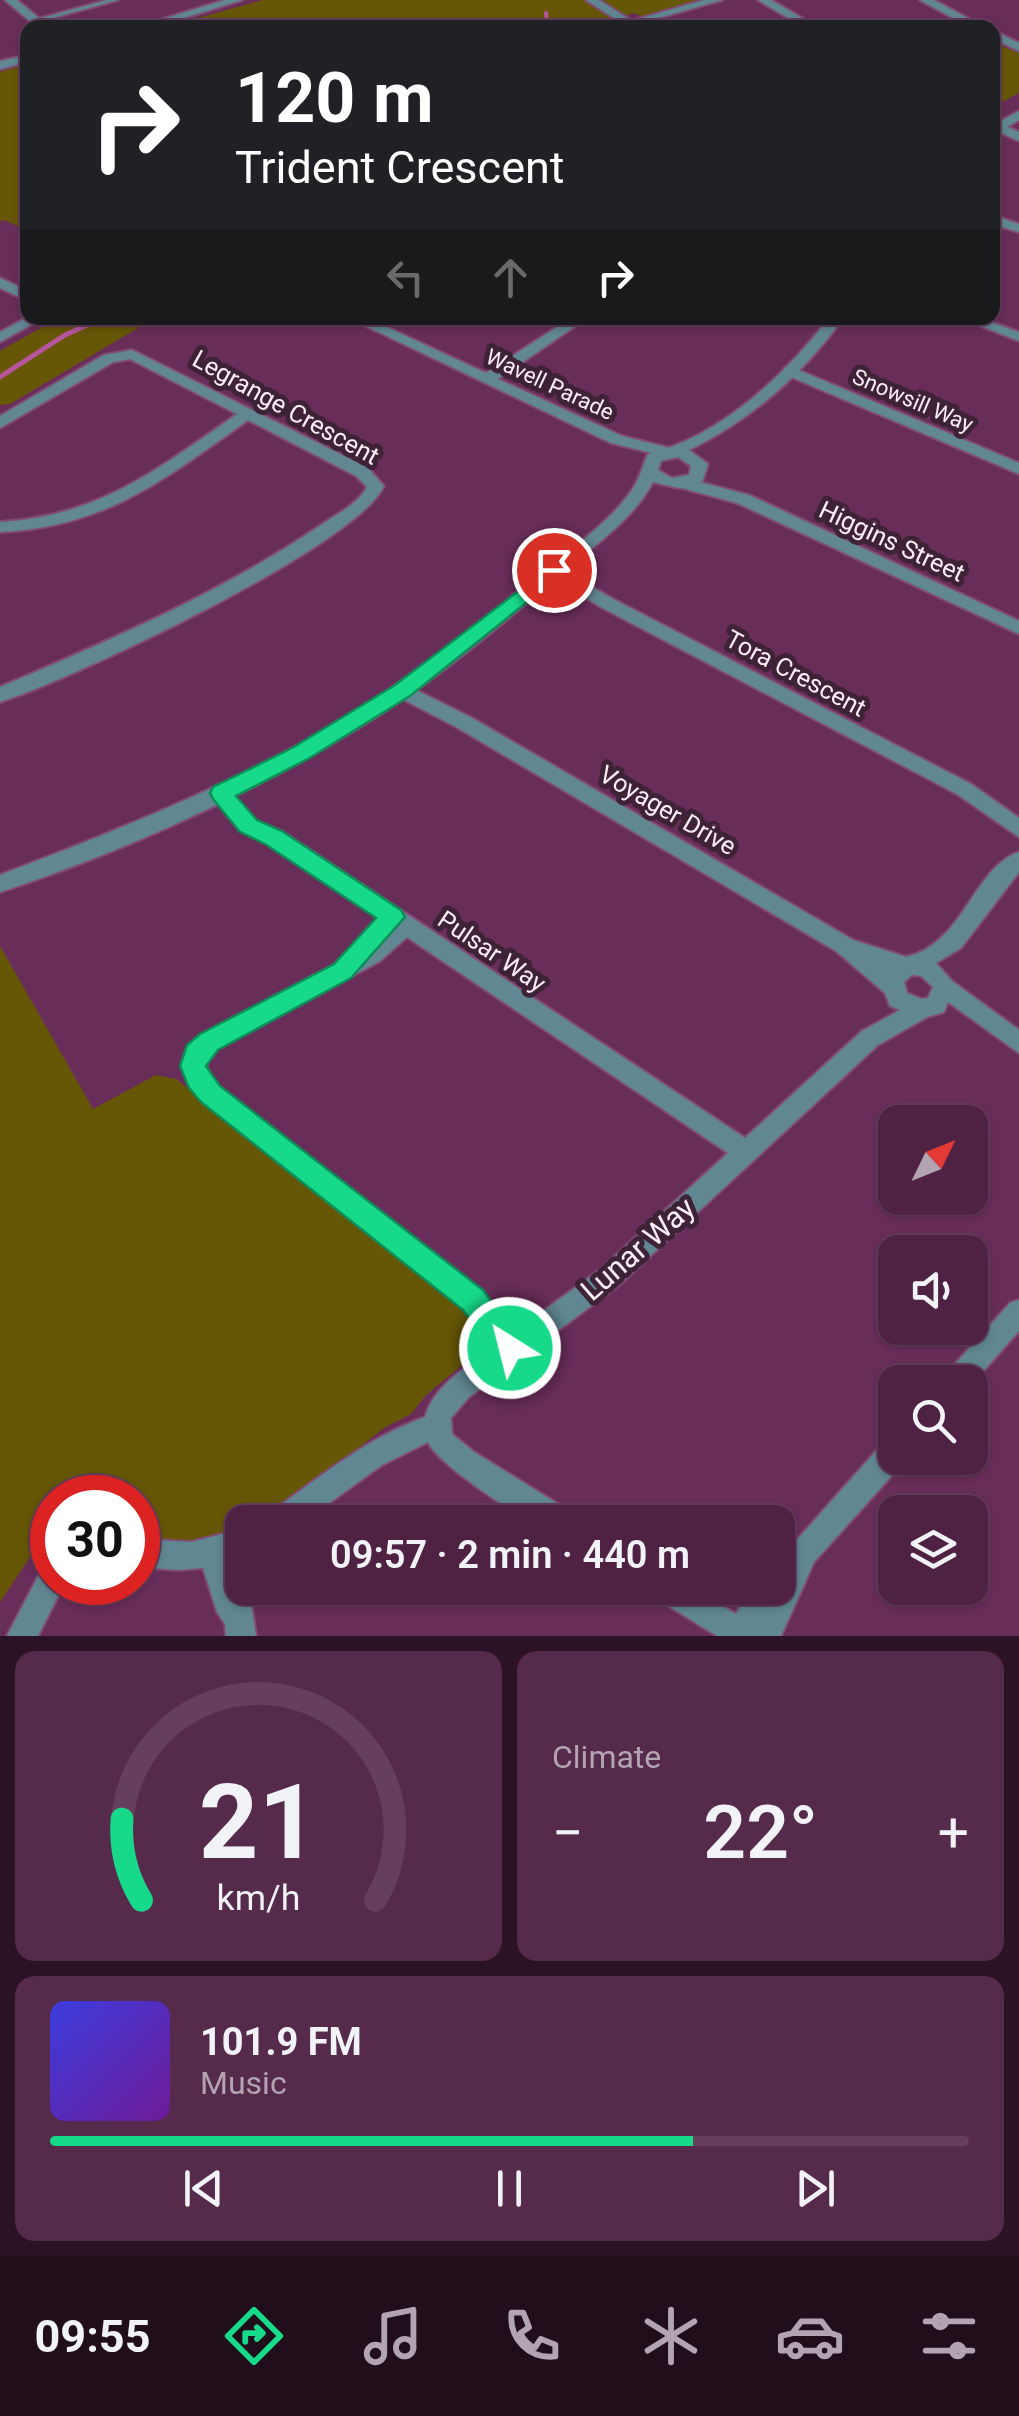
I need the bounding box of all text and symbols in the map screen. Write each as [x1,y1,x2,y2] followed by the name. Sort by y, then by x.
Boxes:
[235,57,434,139] text: 120 m
[70,60,200,190] icon: right
[235,141,565,194] text: Trident Crescent
[378,250,433,305] icon: left
[483,250,538,305] icon: ahead
[588,250,643,305] icon: right
[187,344,384,471] street label: Legrange Crescent
[482,344,618,425] street label: Wavell Parade
[849,364,977,437] street label: Snowsill Way
[815,495,969,588] street label: Higgins Street
[512,528,597,613] pin
[527,543,582,598] icon: arrive
[721,624,871,723] street label: Tora Crescent
[594,760,741,861] street label: Voyager Drive
[432,905,551,998] street label: Pulsar Way
[878,1105,988,1215] north arrow
[878,1105,988,1605] map controls
[574,1190,702,1307] street label: Lunar Way
[878,1235,988,1345] button: sound
[458,1296,562,1400] position arrow
[878,1365,988,1475] button: search
[30,1475,160,1605] speed limit sign: 30
[878,1495,988,1605] button: layers
[330,1533,690,1577] text: 09:57 · 2 min · 440 m
[552,1738,661,1776] text: Climate
[199,1762,318,1883] text: 21
[703,1788,818,1876] text: 22°
[552,1801,583,1865] text: −
[938,1801,969,1865] text: +
[217,1877,300,1919] text: km/h
[200,2020,362,2064] text: 101.9 FM
[200,2064,287,2102] text: Music
[176,2161,231,2216] icon: previous
[482,2161,537,2216] icon: pause
[788,2161,843,2216] icon: next
[219,2301,289,2371] icon: directions
[358,2301,428,2371] icon: music
[497,2301,567,2371] icon: phone
[636,2301,706,2371] icon: climate
[775,2301,845,2371] icon: car
[914,2301,984,2371] icon: filters
[35,2310,150,2363] text: 09:55

